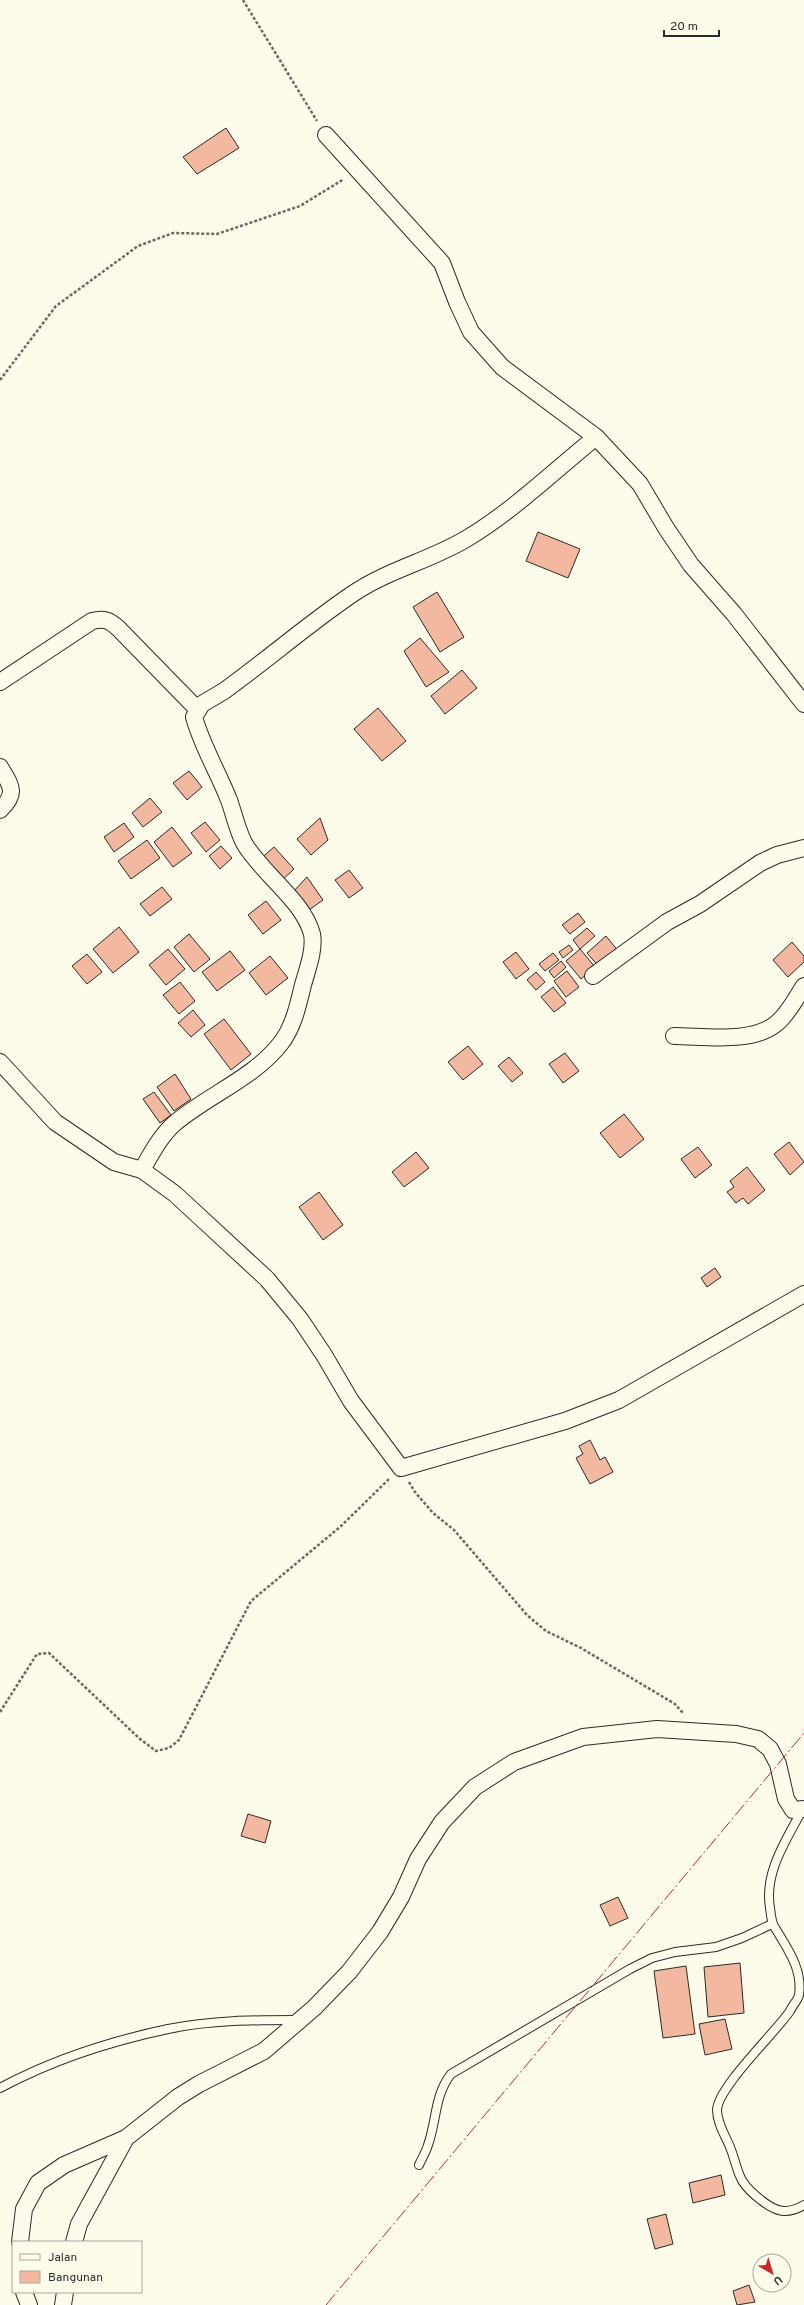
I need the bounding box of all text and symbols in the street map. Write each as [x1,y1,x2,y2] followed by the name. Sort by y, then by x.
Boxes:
[664,12,719,38] scale bar
[670,19,698,35] text: 20 m
[12,2241,142,2293] legend
[48,2250,77,2266] text: Jalan
[752,2253,792,2293] north arrow
[48,2270,103,2286] text: Bangunan
[770,2272,785,2288] text: U

